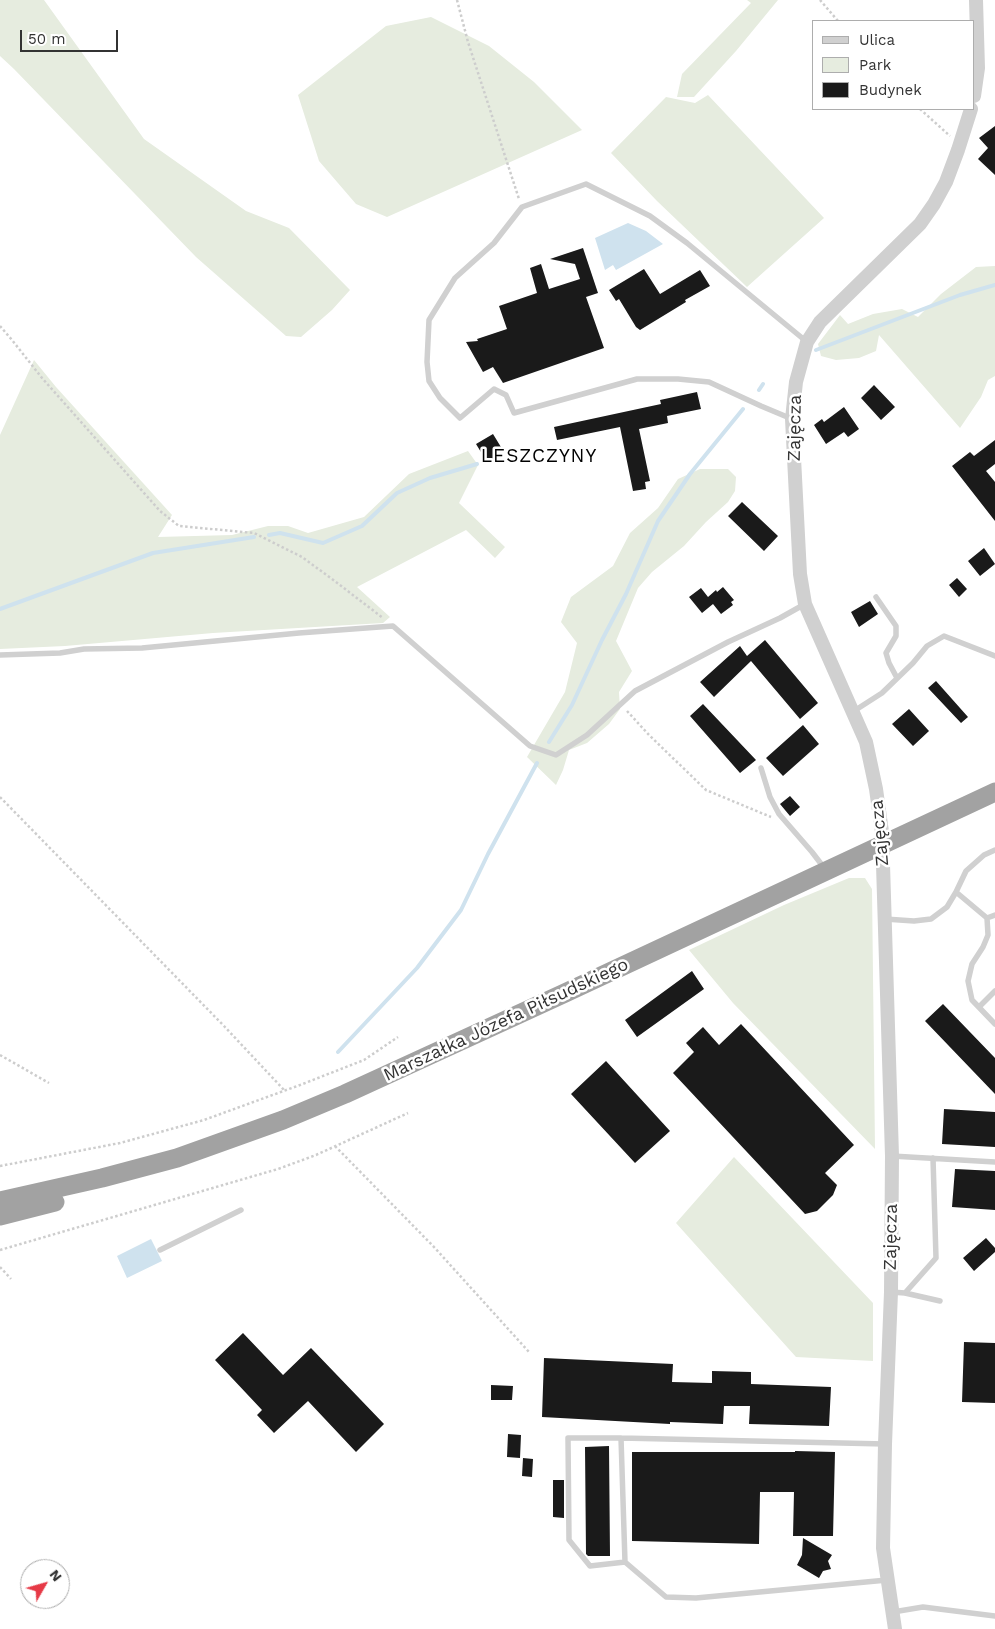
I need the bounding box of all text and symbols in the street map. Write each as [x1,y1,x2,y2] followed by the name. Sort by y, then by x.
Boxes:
[22,20,120,52] scale bar
[812,20,975,110] legend
[28,30,65,48] text: 50 m
[859,31,895,49] text: Ulica
[859,56,891,74] text: Park
[859,81,922,99] text: Budynek
[784,395,806,461] street label: Zajęcza
[480,445,598,467] district label: LESZCZYNY
[866,799,894,867] street label: Zajęcza
[380,954,632,1086] street label: Marszałka Józefa Piłsudskiego
[880,1204,902,1270] street label: Zajęcza
[20,1559,70,1609] north arrow
[47,1566,66,1584] text: N

